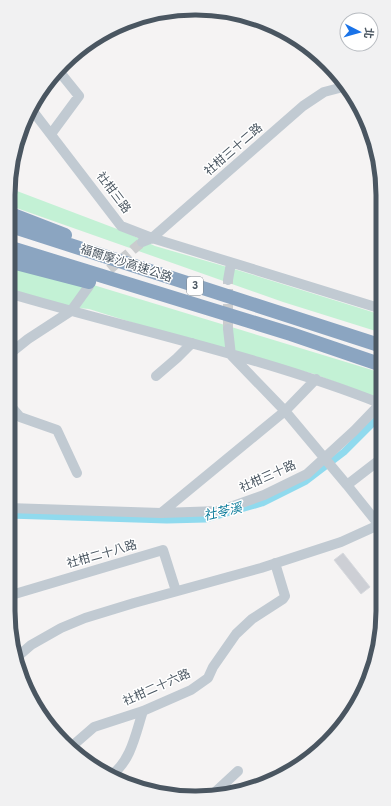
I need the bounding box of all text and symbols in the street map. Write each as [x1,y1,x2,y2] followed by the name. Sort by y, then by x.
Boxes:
[339,12,379,52] north arrow
[360,27,375,39] text: 北
[202,120,266,180] street label: 社柑三十二路
[92,169,134,217] street label: 社柑三路
[78,242,174,286] street label: 福爾摩沙高速公路
[187,277,203,295] road number: 3
[237,457,299,497] street label: 社柑三十路
[202,500,246,525] water label: 社苓溪
[65,537,139,573] street label: 社柑二十八路
[121,666,193,710] street label: 社柑二十六路

